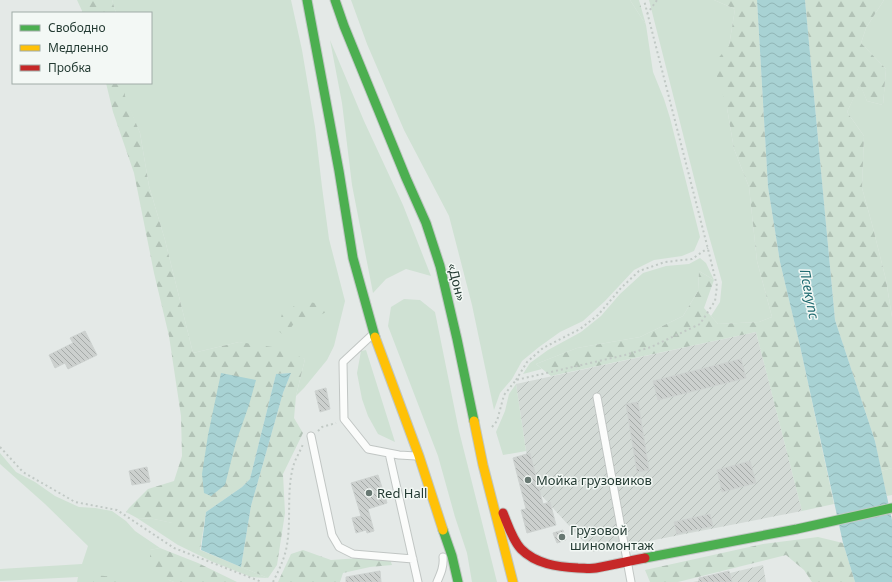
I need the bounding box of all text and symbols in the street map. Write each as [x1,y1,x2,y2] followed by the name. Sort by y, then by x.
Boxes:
[12,12,152,84] legend
[48,19,106,36] text: Свободно
[48,39,108,56] text: Медленно
[48,59,91,76] text: Пробка
[444,261,470,303] street label: «Дон»
[796,267,824,321] water label: Псекупс
[536,471,652,489] place label: Мойка грузовиков
[523,475,533,485] marker: Мойка грузовиков
[377,484,427,502] place label: Red Hall
[364,488,374,498] marker: Red Hall
[570,521,654,554] place label: Грузовой шиномонтаж
[557,532,567,542] marker: Грузовой шиномонтаж

